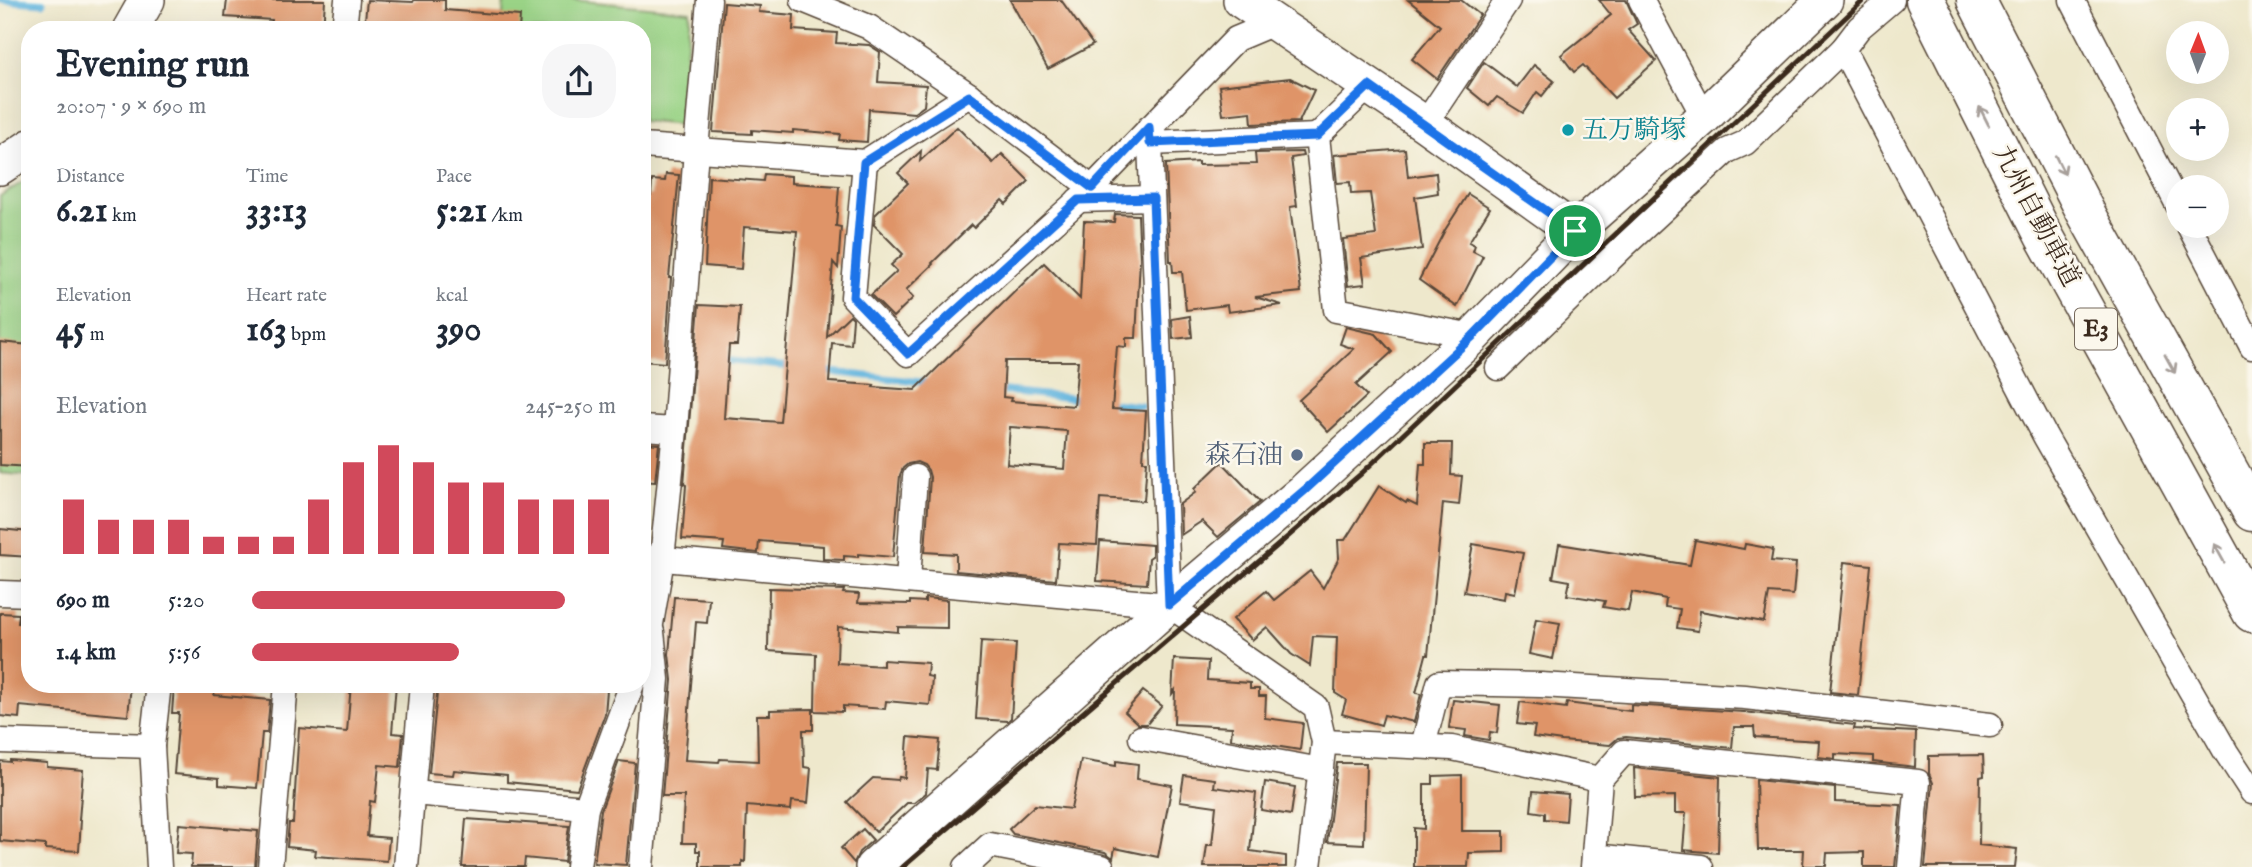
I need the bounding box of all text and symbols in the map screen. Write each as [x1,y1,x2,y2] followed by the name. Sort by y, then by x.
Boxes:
[2166,21,2230,84] north arrow
[2166,21,2229,238] map controls
[56,42,250,90] text: Evening run
[542,44,616,118] button: share
[56,92,206,121] text: 20:07 · 9 × 690 m
[2166,98,2229,161] button: +
[1976,106,1990,127] one-way arrow
[1582,114,1686,147] place label: 五万騎塚
[1560,122,1576,138] marker: 五万騎塚
[1985,139,2087,293] street label: 九州自動車道
[2054,154,2068,175] one-way arrow
[56,165,125,189] text: Distance
[246,165,288,189] text: Time
[436,165,472,189] text: Pace
[2166,175,2229,238] button: −
[56,189,108,234] text: 6.21
[246,189,308,234] text: 33:13
[436,189,487,234] text: 5:21
[1545,201,1605,261] pin
[108,204,137,228] text: km
[487,204,523,228] text: /km
[1556,212,1594,250] icon: arrive
[56,284,131,308] text: Elevation
[246,284,327,308] text: Heart rate
[436,284,468,308] text: kcal
[56,308,86,353] text: 45
[246,308,287,353] text: 163
[436,308,482,353] text: 390
[2075,308,2117,350] road number: E3
[86,323,105,347] text: m
[287,323,326,347] text: bpm
[2164,353,2177,374] one-way arrow
[56,392,147,421] text: Elevation
[525,392,616,421] text: 245–250 m
[1205,439,1283,472] place label: 森石油
[1289,447,1305,463] marker: 森石油
[2212,544,2226,564] one-way arrow
[56,586,110,615] text: 690 m
[168,586,205,615] text: 5:20
[56,638,116,667] text: 1.4 km
[168,638,200,667] text: 5:56

